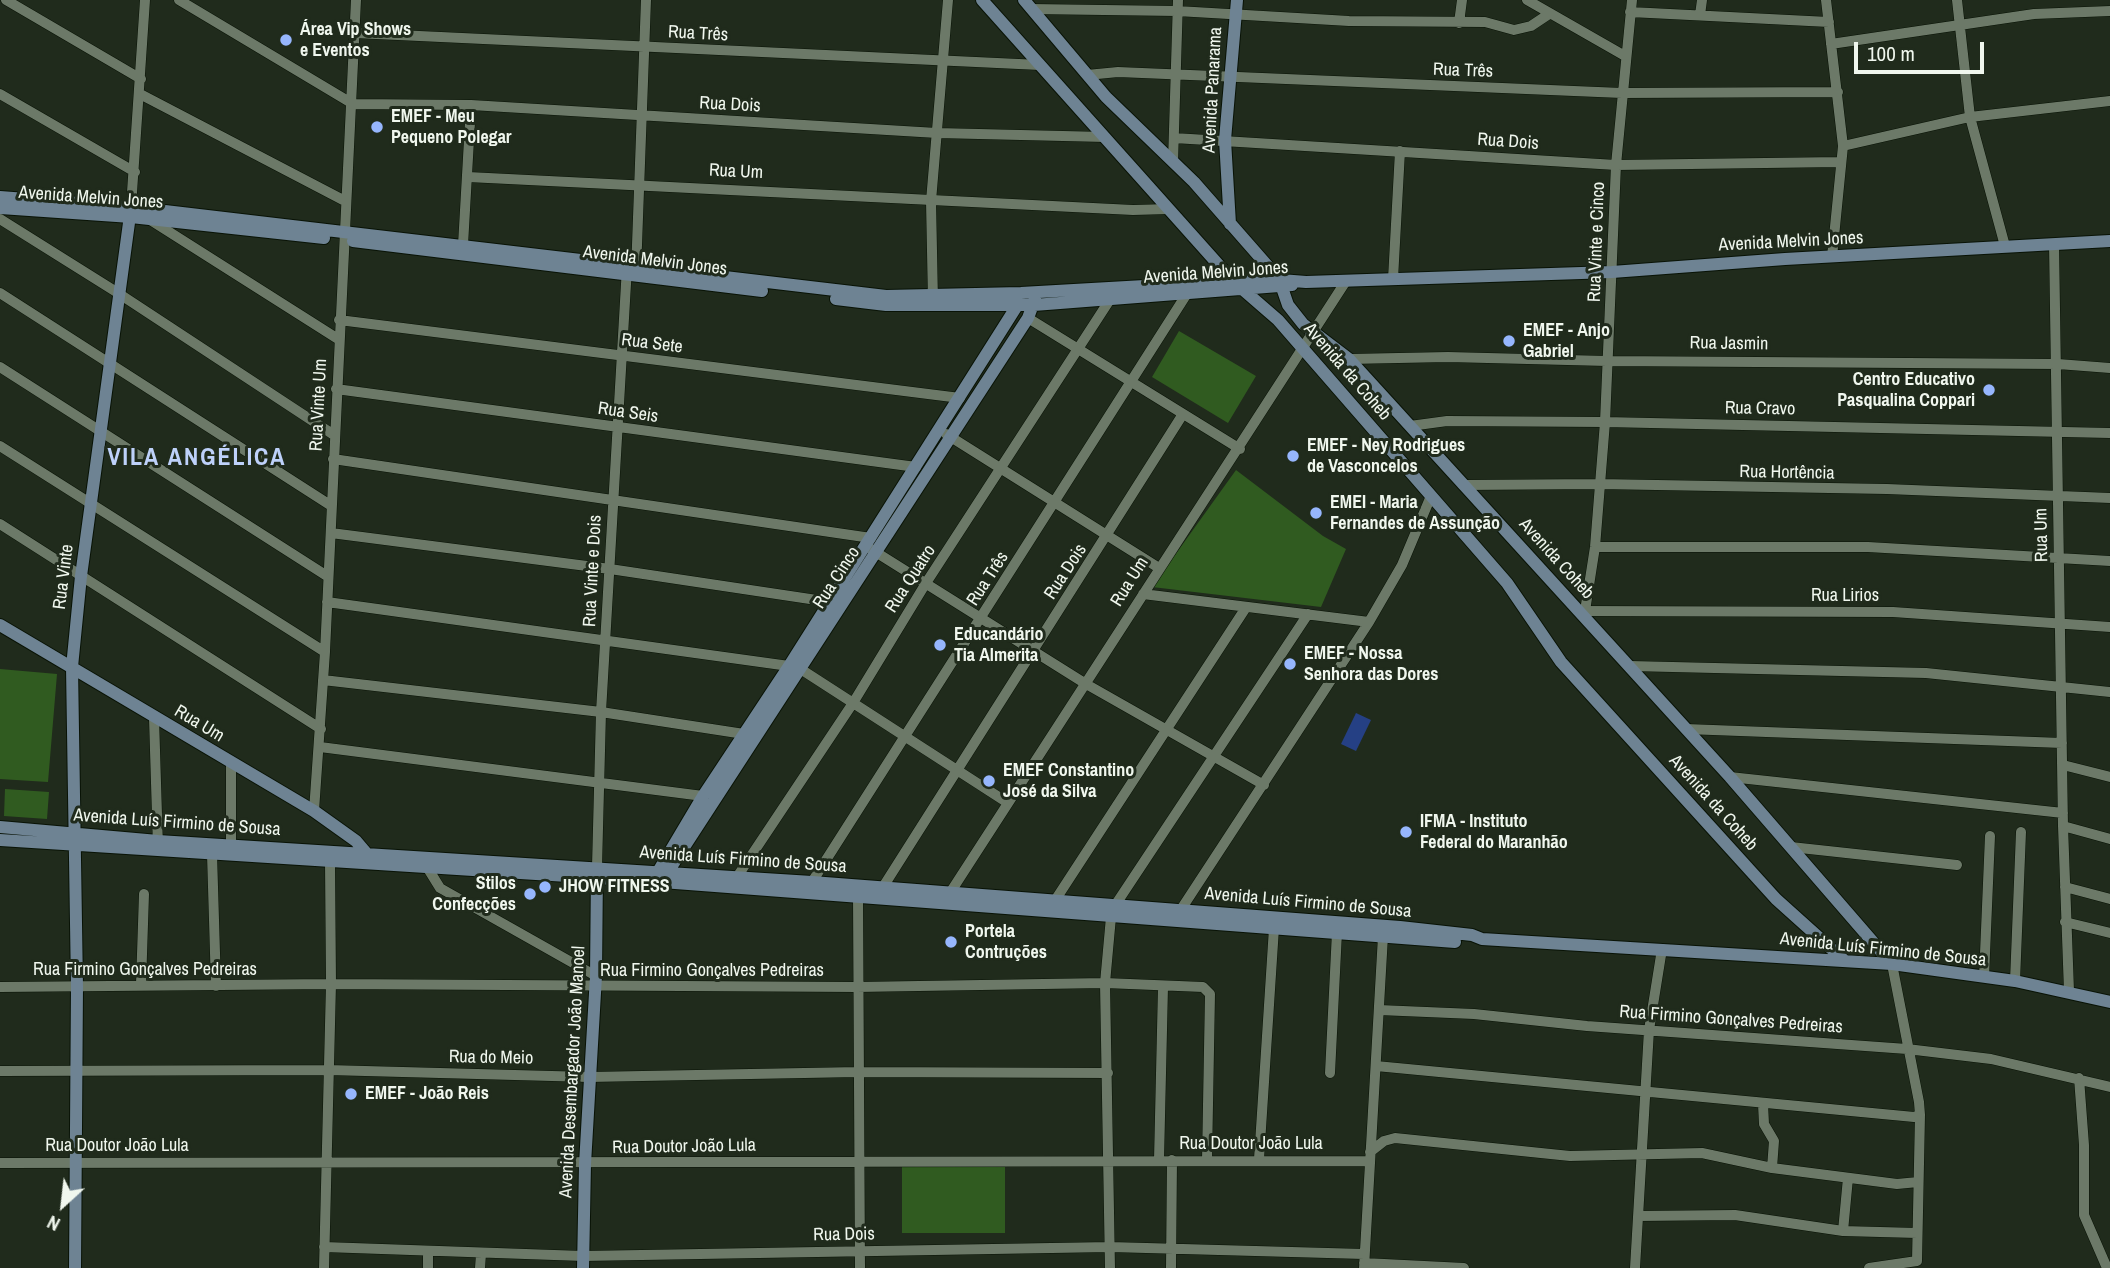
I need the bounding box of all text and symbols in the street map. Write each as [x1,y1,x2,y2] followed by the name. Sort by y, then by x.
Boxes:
[300,19,411,61] place label: Área Vip Shows e Eventos
[667,22,729,46] street label: Rua Três
[1199,26,1227,154] street label: Avenida Panarama
[1858,28,1988,72] scale bar
[278,32,294,48] marker: Área Vip Shows e Eventos
[1867,39,1915,68] text: 100 m
[1433,59,1493,83] street label: Rua Três
[699,93,761,117] street label: Rua Dois
[391,106,512,148] place label: EMEF - Meu Pequeno Polegar
[369,119,385,135] marker: EMEF - Meu Pequeno Polegar
[1477,129,1539,155] street label: Rua Dois
[708,160,764,184] street label: Rua Um
[1584,181,1610,303] street label: Rua Vinte e Cinco
[18,182,164,214] street label: Avenida Melvin Jones
[1718,227,1864,257] street label: Avenida Melvin Jones
[582,241,728,281] street label: Avenida Melvin Jones
[1143,257,1289,289] street label: Avenida Melvin Jones
[1299,319,1395,425] street label: Avenida da Coheb
[1523,320,1610,362] place label: EMEF - Anjo Gabriel
[620,330,684,358] street label: Rua Sete
[1501,333,1517,349] marker: EMEF - Anjo Gabriel
[1689,333,1769,355] street label: Rua Jasmin
[306,358,332,452] street label: Rua Vinte Um
[1837,369,1975,412] place label: Centro Educativo Pasqualina Coppari
[1981,382,1997,398] marker: Centro Educativo Pasqualina Coppari
[596,398,660,428] street label: Rua Seis
[1725,398,1795,420] street label: Rua Cravo
[1307,435,1465,478] place label: EMEF - Ney Rodrigues de Vasconcelos
[109,445,285,473] district label: VILA ANGÉLICA
[1285,448,1301,464] marker: EMEF - Ney Rodrigues de Vasconcelos
[1739,461,1835,485] street label: Rua Hortência
[1330,492,1500,534] place label: EMEI - Maria Fernandes de Assunção
[1308,505,1324,521] marker: EMEI - Maria Fernandes de Assunção
[2031,508,2053,562] street label: Rua Um
[579,514,607,628] street label: Rua Vinte e Dois
[1514,514,1598,604] street label: Avenida Coheb
[1040,540,1092,604] street label: Rua Dois
[881,541,941,617] street label: Rua Quatro
[49,543,79,611] street label: Rua Vinte
[809,543,865,613] street label: Rua Cinco
[963,548,1013,610] street label: Rua Três
[1106,553,1154,611] street label: Rua Um
[1811,585,1879,607] street label: Rua Lirios
[954,624,1043,666] place label: Educandário Tia Almerita
[932,637,948,653] marker: Educandário Tia Almerita
[1304,643,1439,686] place label: EMEF - Nossa Senhora das Dores
[1282,656,1298,672] marker: EMEF - Nossa Senhora das Dores
[170,701,228,747] street label: Rua Um
[1664,750,1762,856] street label: Avenida da Coheb
[1003,760,1134,802] place label: EMEF Constantino José da Silva
[981,773,997,789] marker: EMEF Constantino José da Silva
[73,805,281,841] street label: Avenida Luís Firmino de Sousa
[1420,811,1568,854] place label: IFMA - Instituto Federal do Maranhão
[1398,824,1414,840] marker: IFMA - Instituto Federal do Maranhão
[639,842,847,878] street label: Avenida Luís Firmino de Sousa
[432,873,516,916] place label: Stilos Confecções
[559,876,670,898] place label: JHOW FITNESS
[537,879,553,895] marker: JHOW FITNESS
[1204,883,1412,923] street label: Avenida Luís Firmino de Sousa
[522,886,538,902] marker: Stilos Confecções
[965,921,1047,964] place label: Portela Contruções
[1779,928,1987,972] street label: Avenida Luís Firmino de Sousa
[943,934,959,950] marker: Portela Contruções
[556,945,590,1199] street label: Avenida Desembargador João Manoel
[33,959,257,981] street label: Rua Firmino Gonçalves Pedreiras
[600,960,824,982] street label: Rua Firmino Gonçalves Pedreiras
[1619,1001,1843,1039] street label: Rua Firmino Gonçalves Pedreiras
[449,1046,533,1070] street label: Rua do Meio
[365,1083,489,1105] place label: EMEF - João Reis
[343,1086,359,1102] marker: EMEF - João Reis
[1179,1133,1323,1155] street label: Rua Doutor João Lula
[45,1135,189,1157] street label: Rua Doutor João Lula
[612,1135,756,1159] street label: Rua Doutor João Lula
[28,1170,98,1240] north arrow
[43,1210,64,1238] text: N
[813,1224,875,1246] street label: Rua Dois

